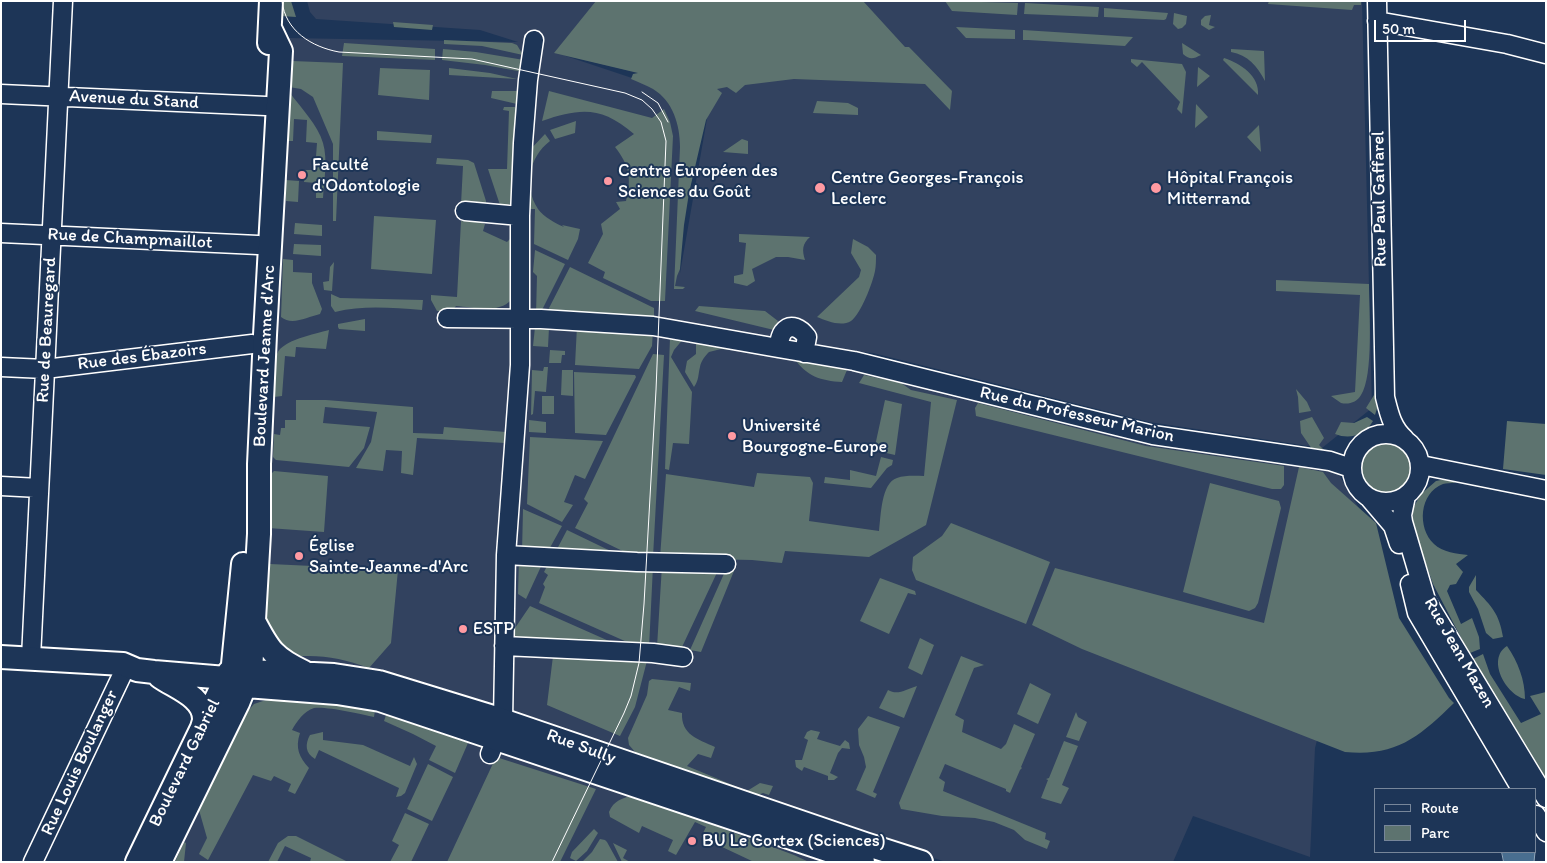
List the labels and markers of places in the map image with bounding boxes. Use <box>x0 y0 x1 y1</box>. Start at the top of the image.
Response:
place label: Faculté d'Odontologie <box>312 154 420 196</box>
place label: Centre Européen des Sciences du Goût <box>618 160 778 202</box>
place label: Centre Georges-François Leclerc <box>831 167 1024 210</box>
place label: Hôpital François Mitterrand <box>1167 167 1293 210</box>
marker: Faculté d'Odontologie <box>296 169 308 181</box>
marker: Centre Européen des Sciences du Goût <box>602 175 614 187</box>
marker: Centre Georges-François Leclerc <box>813 181 827 195</box>
marker: Hôpital François Mitterrand <box>1149 181 1163 195</box>
place label: Université Bourgogne-Europe <box>742 415 887 458</box>
marker: Université Bourgogne-Europe <box>726 430 738 442</box>
place label: Église Sainte-Jeanne-d'Arc <box>309 535 469 578</box>
marker: Église Sainte-Jeanne-d'Arc <box>293 550 305 562</box>
place label: ESTP <box>473 618 514 640</box>
marker: ESTP <box>457 623 469 635</box>
place label: BU Le Cortex (Sciences) <box>702 830 886 852</box>
marker: BU Le Cortex (Sciences) <box>686 835 698 847</box>

